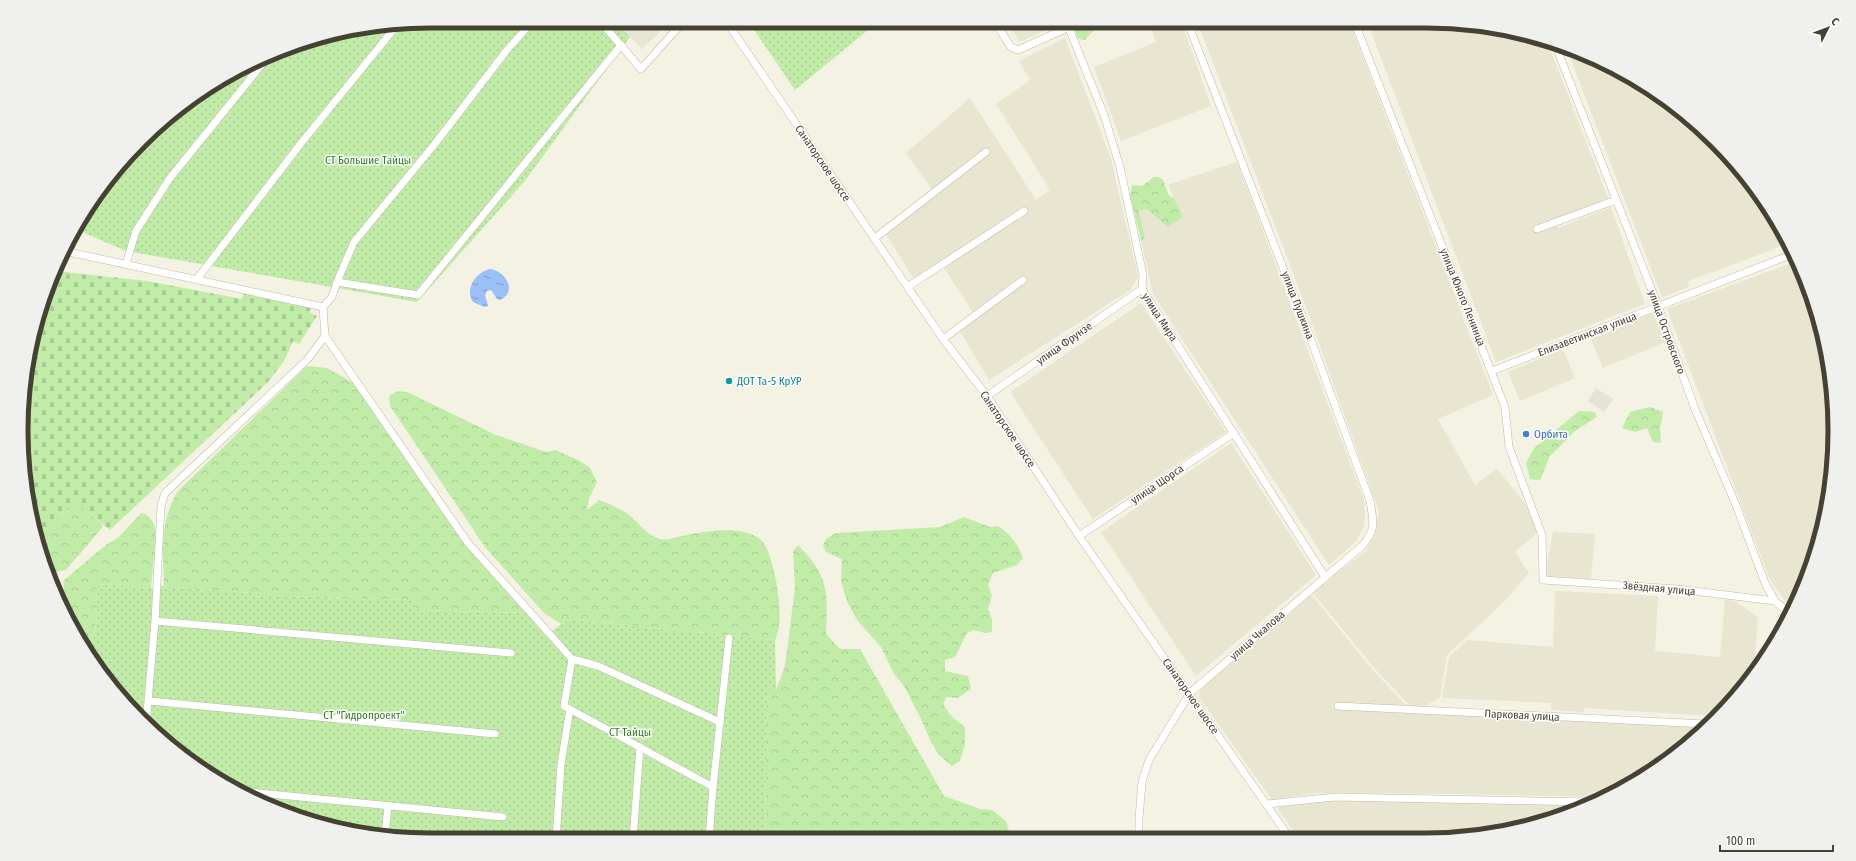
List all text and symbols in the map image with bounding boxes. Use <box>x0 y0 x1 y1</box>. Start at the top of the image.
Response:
north arrow <box>1808 8 1848 48</box>
text: С <box>1828 15 1842 28</box>
street label: Санаторское шоссе <box>792 123 853 204</box>
park label: СТ Большие Тайцы <box>325 154 411 167</box>
street label: улица Юного Ленинца <box>1437 247 1488 348</box>
street label: улица Пушкина <box>1279 269 1316 341</box>
street label: улица Островского <box>1645 288 1688 376</box>
street label: улица Мира <box>1139 291 1180 344</box>
street label: Елизаветинская улица <box>1536 310 1638 359</box>
street label: улица Фрунзе <box>1034 319 1095 367</box>
place label: ДОТ Та-5 КрУР <box>736 375 802 388</box>
marker: ДОТ Та-5 КрУР <box>724 376 734 386</box>
street label: Санаторское шоссе <box>977 389 1038 470</box>
place label: Орбита <box>1534 428 1568 441</box>
marker: Орбита <box>1521 429 1531 439</box>
street label: улица Щорса <box>1128 462 1186 507</box>
street label: Звёздная улица <box>1622 579 1696 598</box>
street label: улица Чкалова <box>1227 608 1288 663</box>
street label: Санаторское шоссе <box>1160 656 1222 737</box>
street label: Парковая улица <box>1484 707 1560 724</box>
park label: СТ "Гидропроект" <box>323 709 405 722</box>
park label: СТ Тайцы <box>609 726 651 739</box>
scale bar <box>1720 827 1833 853</box>
text: 100 m <box>1726 834 1755 848</box>

